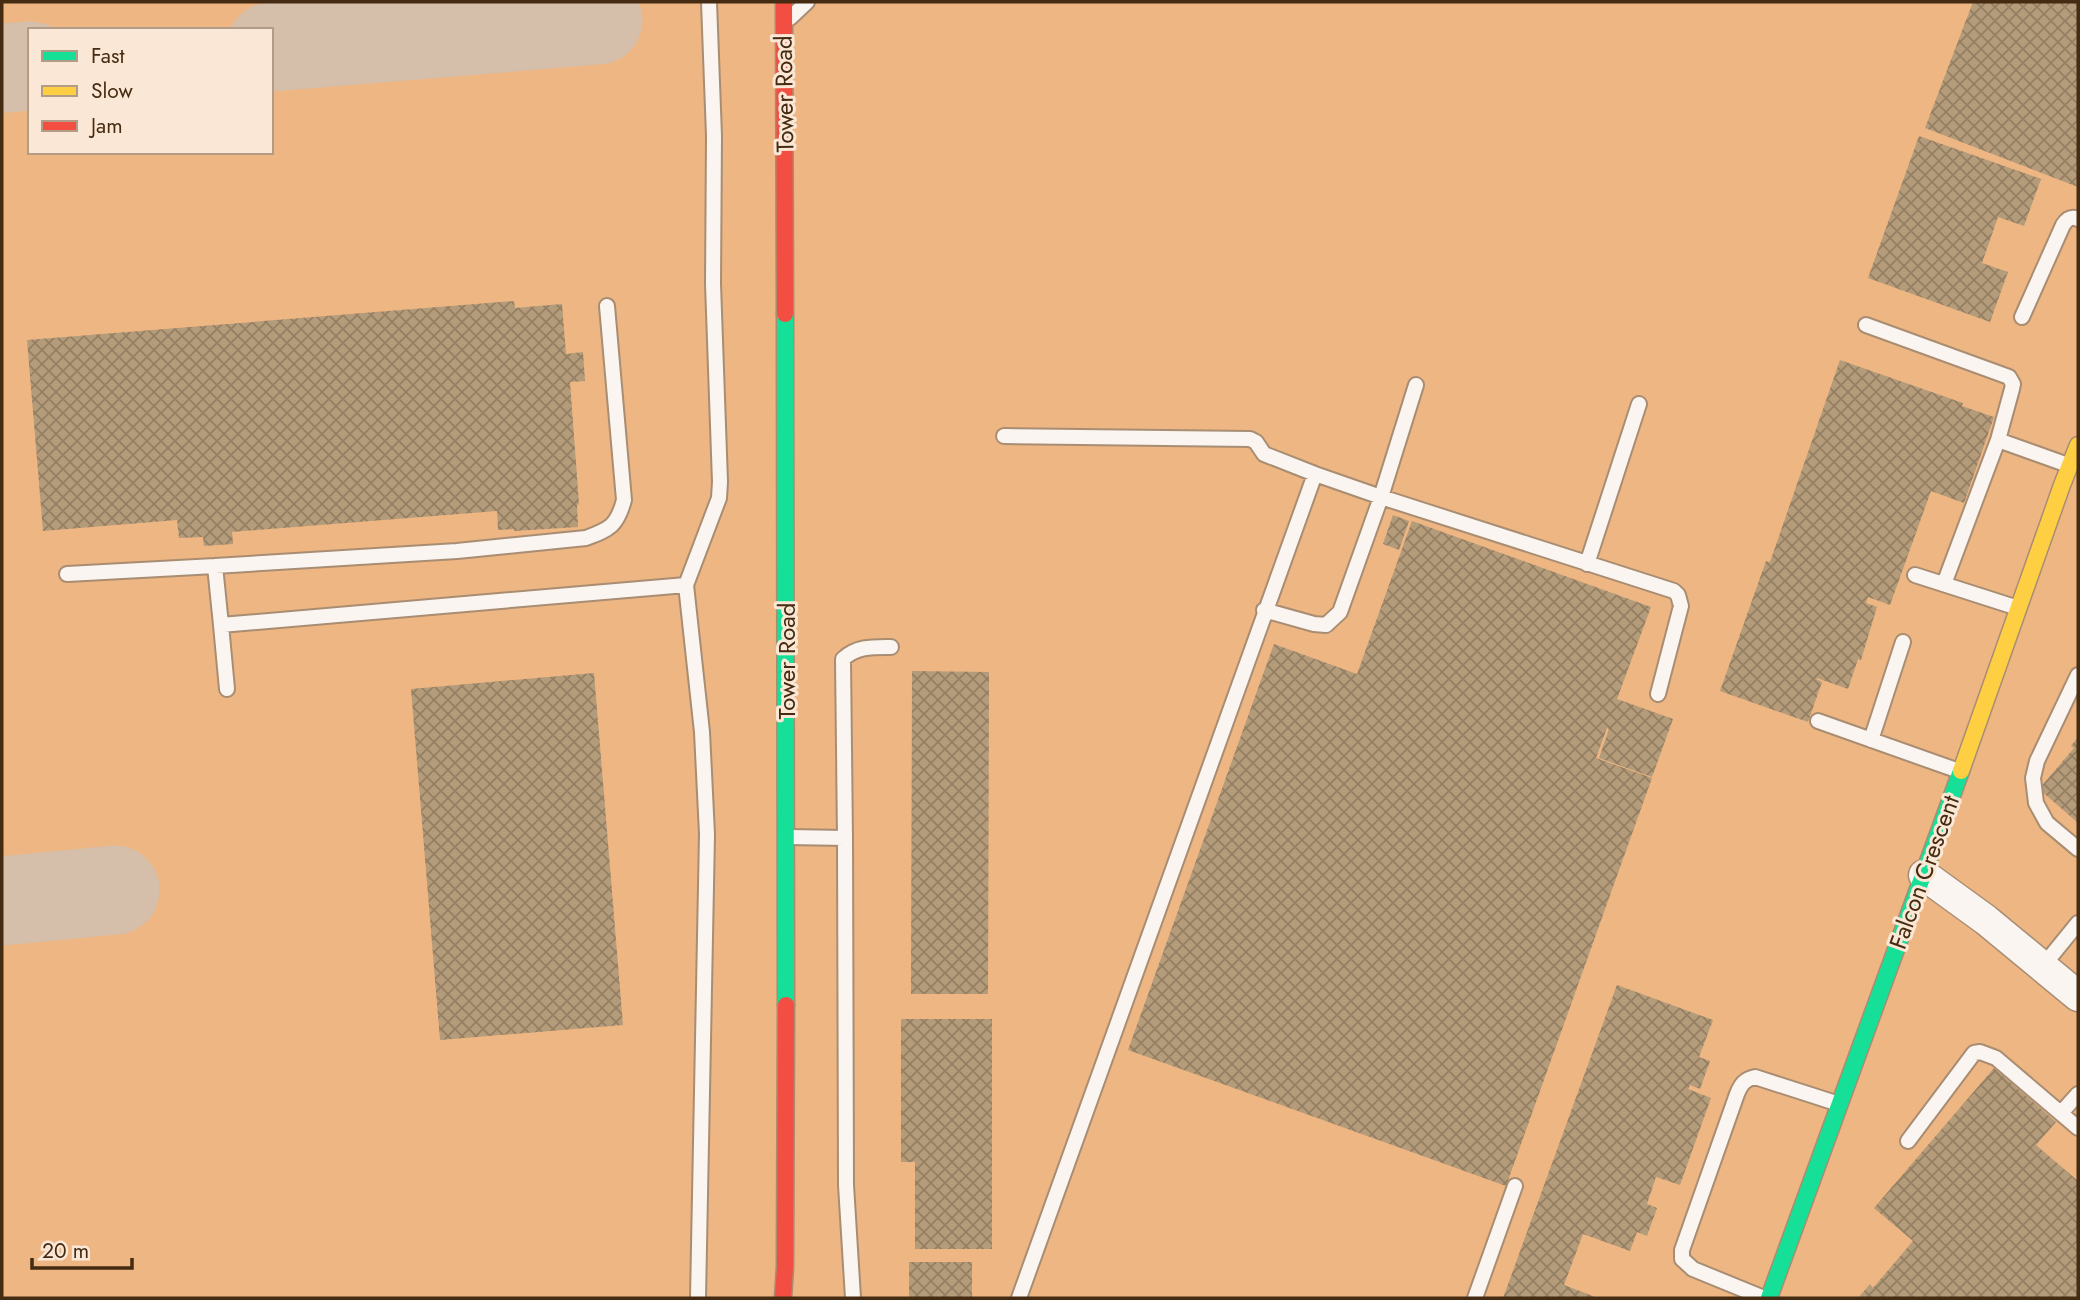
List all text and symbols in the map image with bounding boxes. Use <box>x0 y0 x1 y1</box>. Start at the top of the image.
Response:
legend <box>28 28 273 154</box>
street label: Tower Road <box>765 35 803 153</box>
text: Fast <box>91 41 124 71</box>
text: Slow <box>91 76 133 106</box>
text: Jam <box>88 111 123 141</box>
street label: Tower Road <box>769 602 804 720</box>
street label: Falcon Crescent <box>1880 790 1968 954</box>
scale bar <box>32 1226 131 1270</box>
text: 20 m <box>42 1236 89 1266</box>

